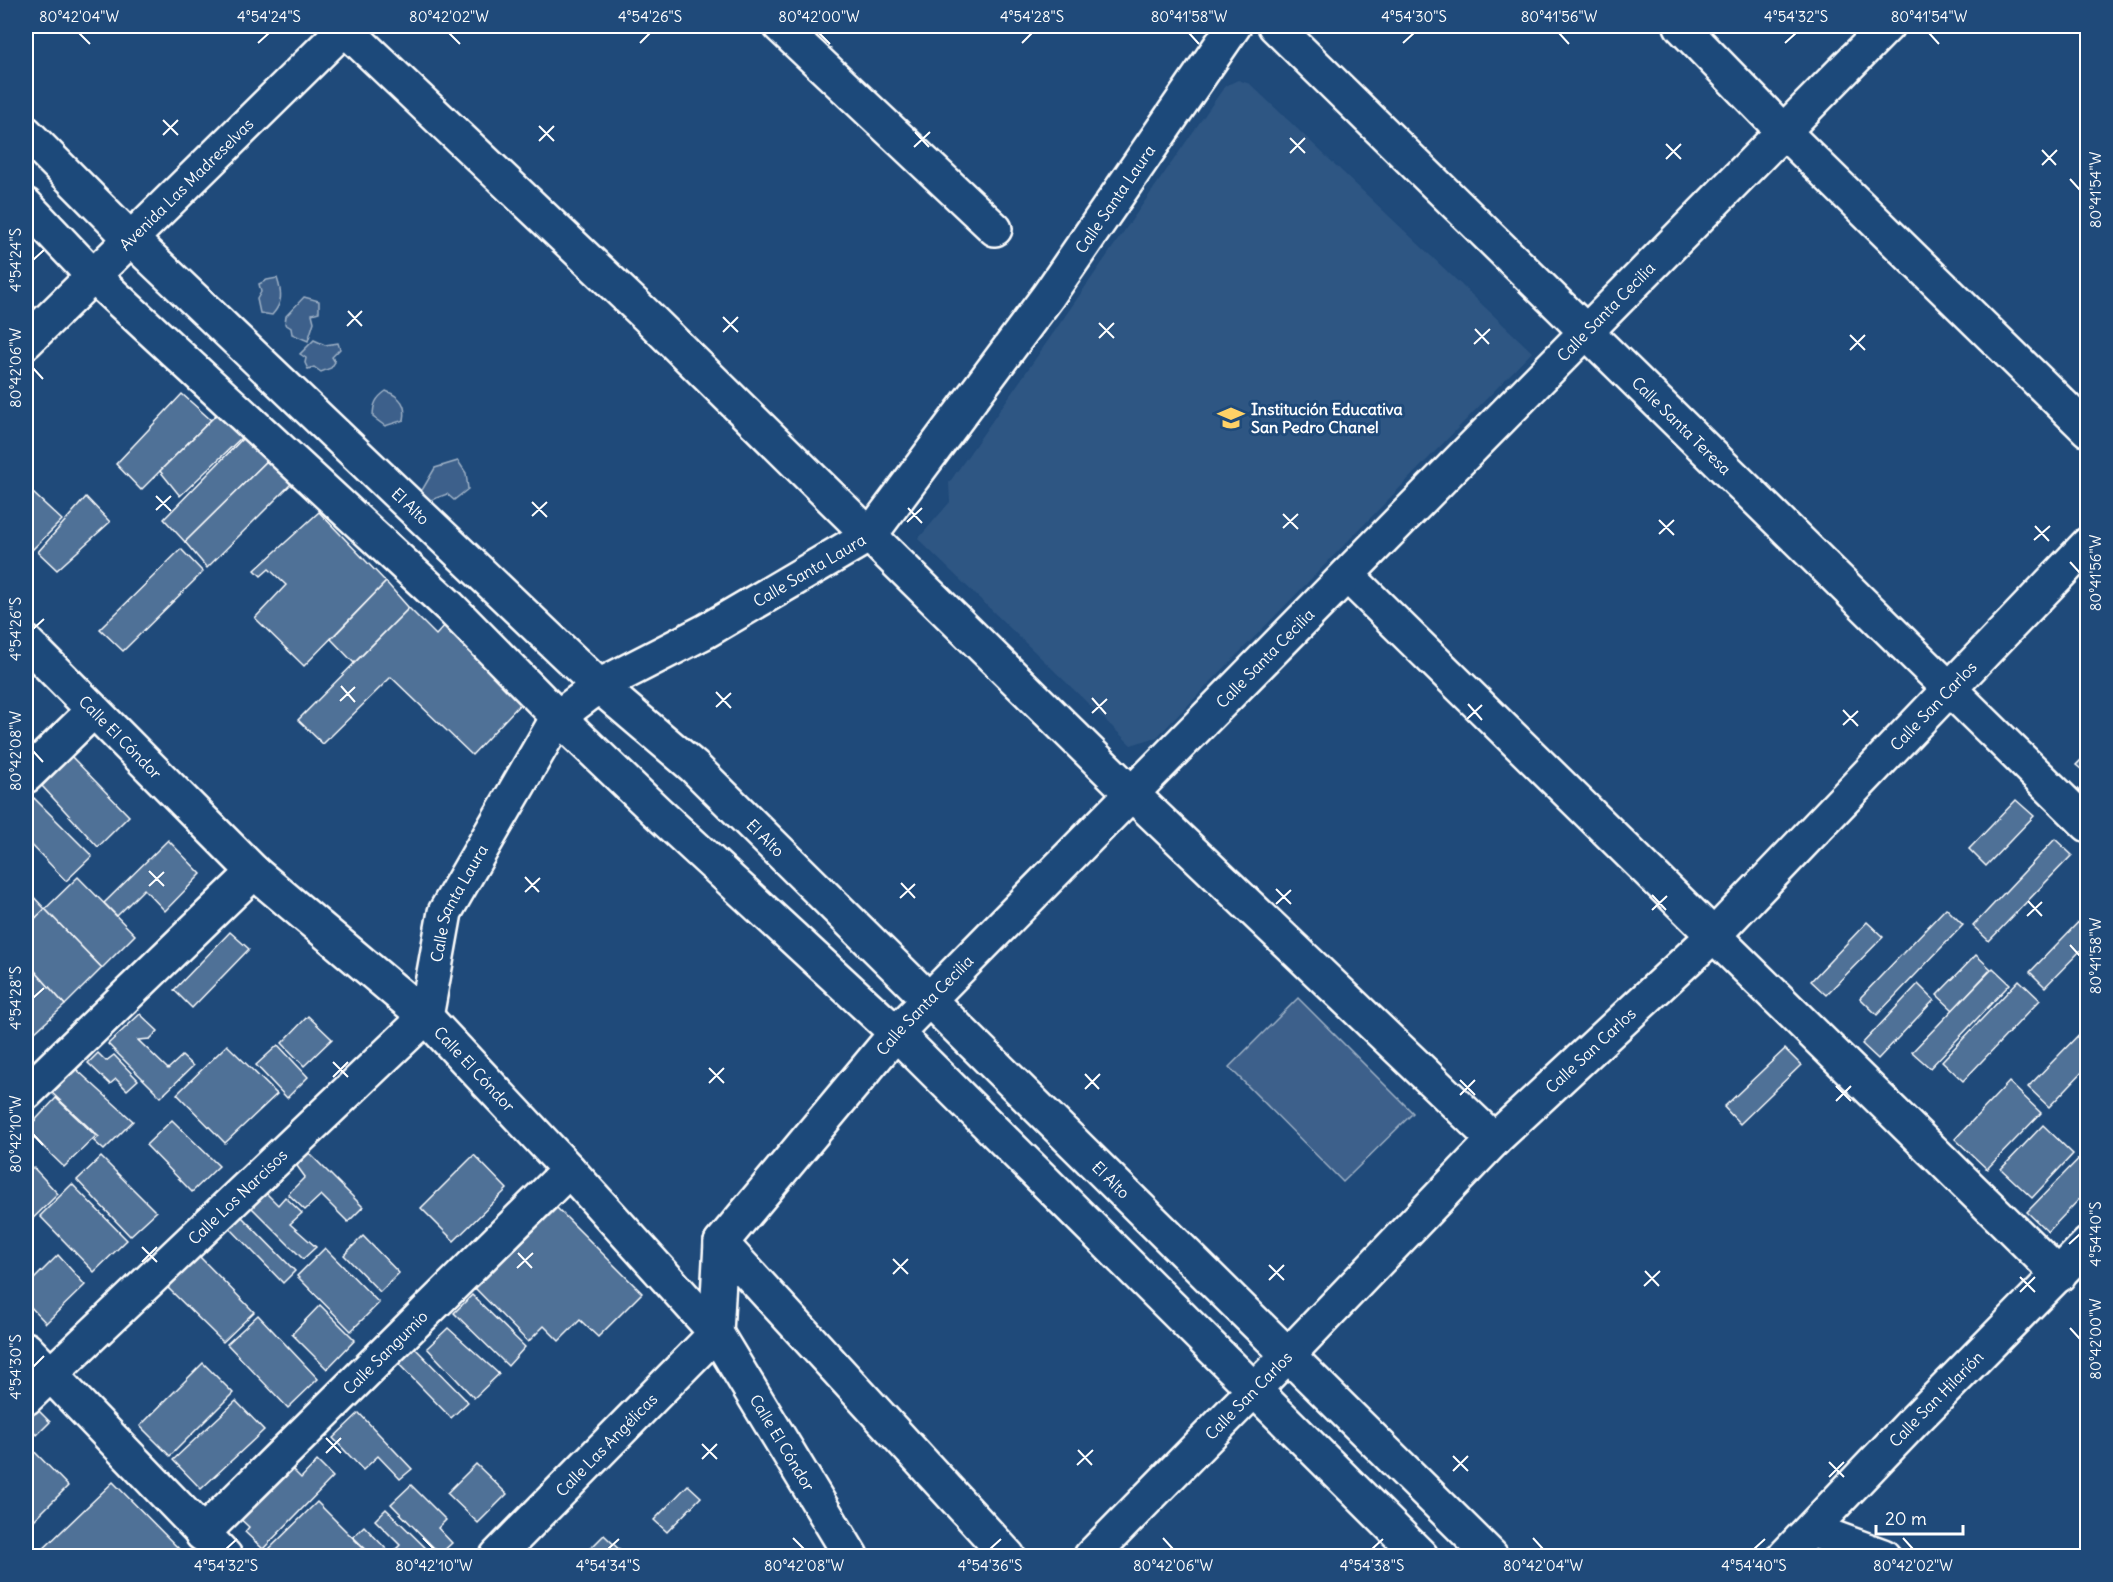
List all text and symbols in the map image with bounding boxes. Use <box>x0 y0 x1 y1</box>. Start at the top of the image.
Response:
text: 80°42'04"W <box>39 7 119 26</box>
text: 4°54'24"S <box>237 7 301 26</box>
text: 80°42'02"W <box>409 7 489 26</box>
text: 4°54'26"S <box>618 7 682 26</box>
text: 80°42'00"W <box>778 7 860 26</box>
text: 4°54'28"S <box>1000 7 1064 26</box>
text: 80°41'58"W <box>1151 7 1228 26</box>
text: 4°54'30"S <box>1381 7 1447 26</box>
text: 80°41'56"W <box>1521 7 1598 26</box>
text: 4°54'32"S <box>1764 7 1828 26</box>
text: 80°41'54"W <box>1891 7 1968 26</box>
street label: Avenida Las Madreselvas <box>115 114 258 255</box>
street label: Calle Santa Laura <box>1071 141 1159 257</box>
text: 80°41'54"W <box>2086 151 2105 228</box>
text: 4°54'24"S <box>6 228 25 292</box>
street label: Calle Santa Cecilia <box>1553 258 1659 366</box>
text: 80°42'06"W <box>6 328 25 408</box>
street label: Calle Santa Teresa <box>1628 372 1736 479</box>
place label: Institución Educativa San Pedro Chanel <box>1251 399 1403 437</box>
school or university icon: Institución Educativa San Pedro Chanel <box>1216 403 1246 433</box>
street label: El Alto <box>387 483 434 529</box>
street label: Calle Santa Laura <box>749 529 869 611</box>
text: 80°41'56"W <box>2086 534 2105 611</box>
text: 4°54'26"S <box>6 597 25 661</box>
street label: Calle Santa Cecilia <box>1212 604 1318 712</box>
street label: Calle San Carlos <box>1886 657 1981 755</box>
street label: Calle El Cóndor <box>75 691 166 783</box>
text: 80°42'08"W <box>6 711 25 791</box>
street label: El Alto <box>743 815 789 861</box>
street label: Calle Santa Laura <box>426 841 492 964</box>
text: 80°41'58"W <box>2086 917 2105 994</box>
street label: Calle Santa Cecilia <box>872 951 977 1059</box>
text: 4°54'28"S <box>6 966 25 1030</box>
street label: Calle San Carlos <box>1541 1003 1640 1097</box>
street label: Calle El Cóndor <box>430 1022 520 1116</box>
text: 80°42'10"W <box>6 1095 25 1173</box>
street label: Calle Los Narcisos <box>184 1145 291 1249</box>
street label: El Alto <box>1088 1157 1134 1203</box>
text: 4°54'40"S <box>2086 1201 2105 1267</box>
text: 80°42'00"W <box>2086 1298 2105 1380</box>
street label: Calle Sangumio <box>339 1306 432 1399</box>
text: 4°54'30"S <box>6 1334 25 1400</box>
street label: Calle San Carlos <box>1201 1347 1296 1444</box>
street label: Calle San Hilarión <box>1885 1347 1987 1451</box>
street label: Calle Las Angélicas <box>551 1389 661 1500</box>
street label: Calle El Cóndor <box>745 1391 820 1495</box>
scale bar <box>1876 1498 1963 1536</box>
text: 20 m <box>1885 1507 1927 1530</box>
text: 4°54'32"S <box>194 1556 258 1575</box>
text: 80°42'10"W <box>395 1556 473 1575</box>
text: 4°54'34"S <box>576 1556 640 1575</box>
text: 80°42'08"W <box>764 1556 844 1575</box>
text: 4°54'36"S <box>958 1556 1022 1575</box>
text: 80°42'06"W <box>1133 1556 1213 1575</box>
text: 4°54'38"S <box>1340 1556 1404 1575</box>
text: 80°42'04"W <box>1503 1556 1583 1575</box>
text: 4°54'40"S <box>1721 1556 1787 1575</box>
text: 80°42'02"W <box>1873 1556 1953 1575</box>

